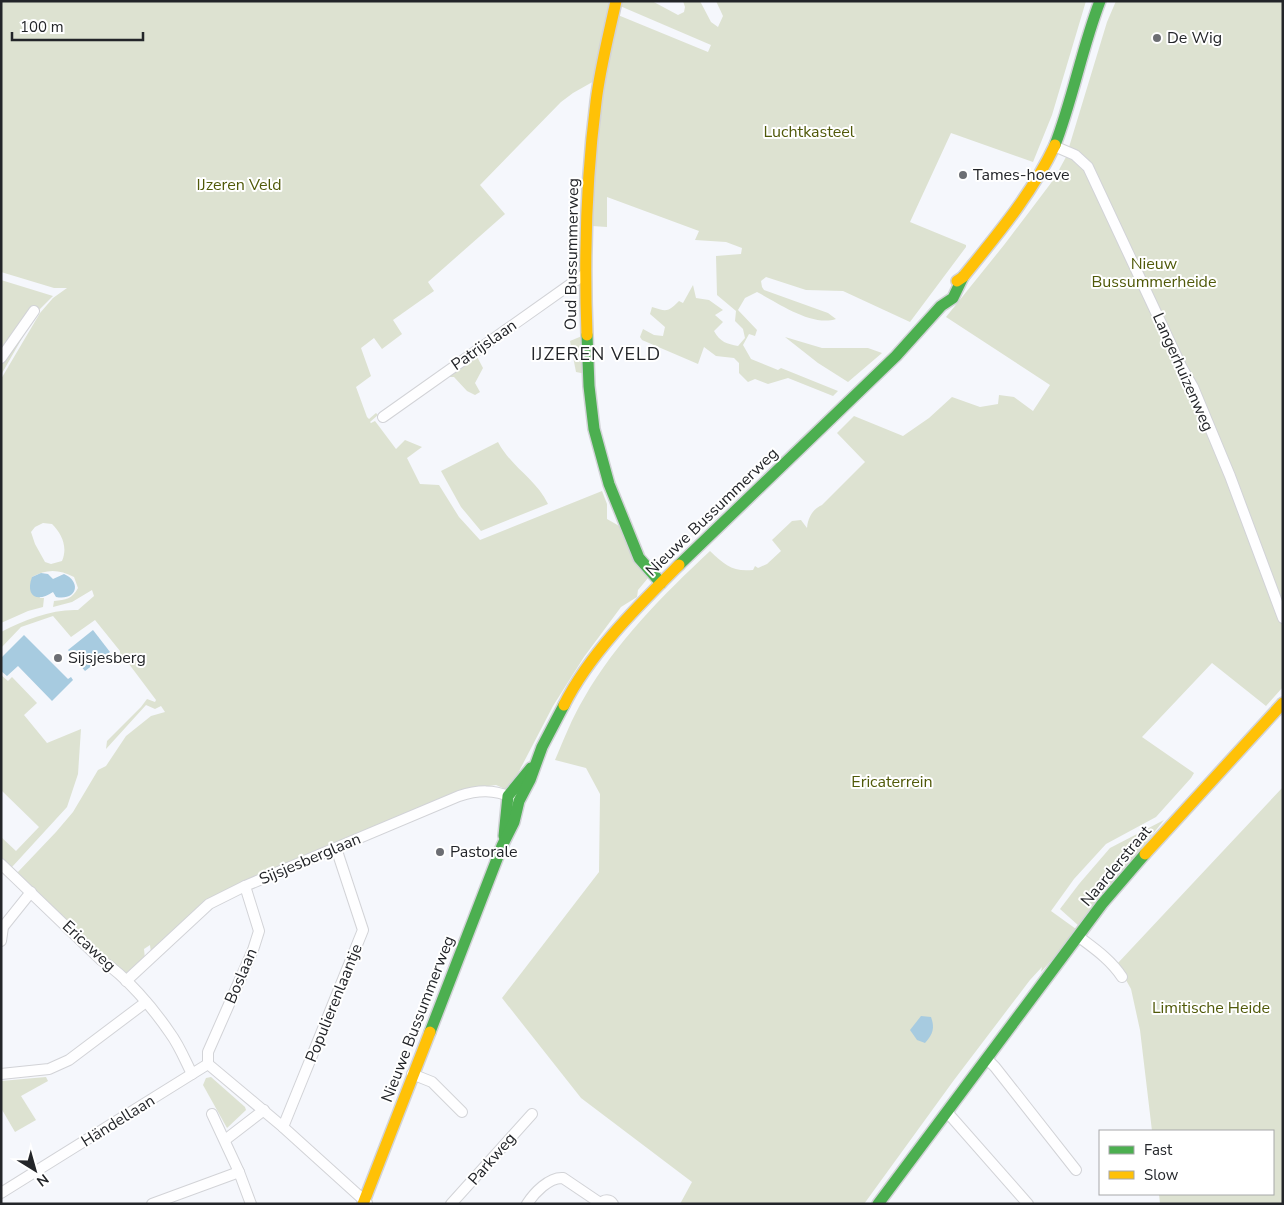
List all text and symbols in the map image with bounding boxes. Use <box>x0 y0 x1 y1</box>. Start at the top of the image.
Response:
scale bar <box>12 10 144 42</box>
text: 100 m <box>20 17 64 37</box>
place label: De Wig <box>1167 27 1222 49</box>
marker: De Wig <box>1151 32 1163 44</box>
park label: Luchtkasteel <box>764 121 855 143</box>
place label: Tames-hoeve <box>973 164 1070 186</box>
marker: Tames-hoeve <box>957 169 969 181</box>
park label: IJzeren Veld <box>197 174 281 196</box>
street label: Oud Bussummerweg <box>560 178 584 330</box>
park label: Nieuw Bussummerheide <box>1092 253 1216 293</box>
street label: Langerhuizenweg <box>1147 309 1219 435</box>
street label: Patrijslaan <box>447 314 521 376</box>
district label: IJZEREN VELD <box>531 342 661 366</box>
street label: Nieuwe Bussummerweg <box>641 443 783 581</box>
place label: Sijsjesberg <box>68 647 146 669</box>
marker: Sijsjesberg <box>52 652 64 664</box>
park label: Ericaterrein <box>851 771 933 793</box>
street label: Naarderstraat <box>1076 821 1157 911</box>
street label: Sijsjesberglaan <box>256 828 364 890</box>
place label: Pastorale <box>450 841 518 863</box>
marker: Pastorale <box>434 846 446 858</box>
street label: Ericaweg <box>57 916 121 976</box>
street label: Nieuwe Bussummerweg <box>376 933 460 1105</box>
street label: Populierenlaantje <box>300 941 368 1065</box>
street label: Boslaan <box>220 945 262 1007</box>
park label: Limitische Heide <box>1152 997 1270 1019</box>
street label: Händellaan <box>77 1090 159 1152</box>
street label: Parkweg <box>463 1128 521 1190</box>
legend <box>1099 1130 1274 1195</box>
text: Fast <box>1144 1140 1173 1160</box>
north arrow <box>10 1145 60 1195</box>
text: Slow <box>1144 1165 1179 1185</box>
text: N <box>33 1169 52 1191</box>

